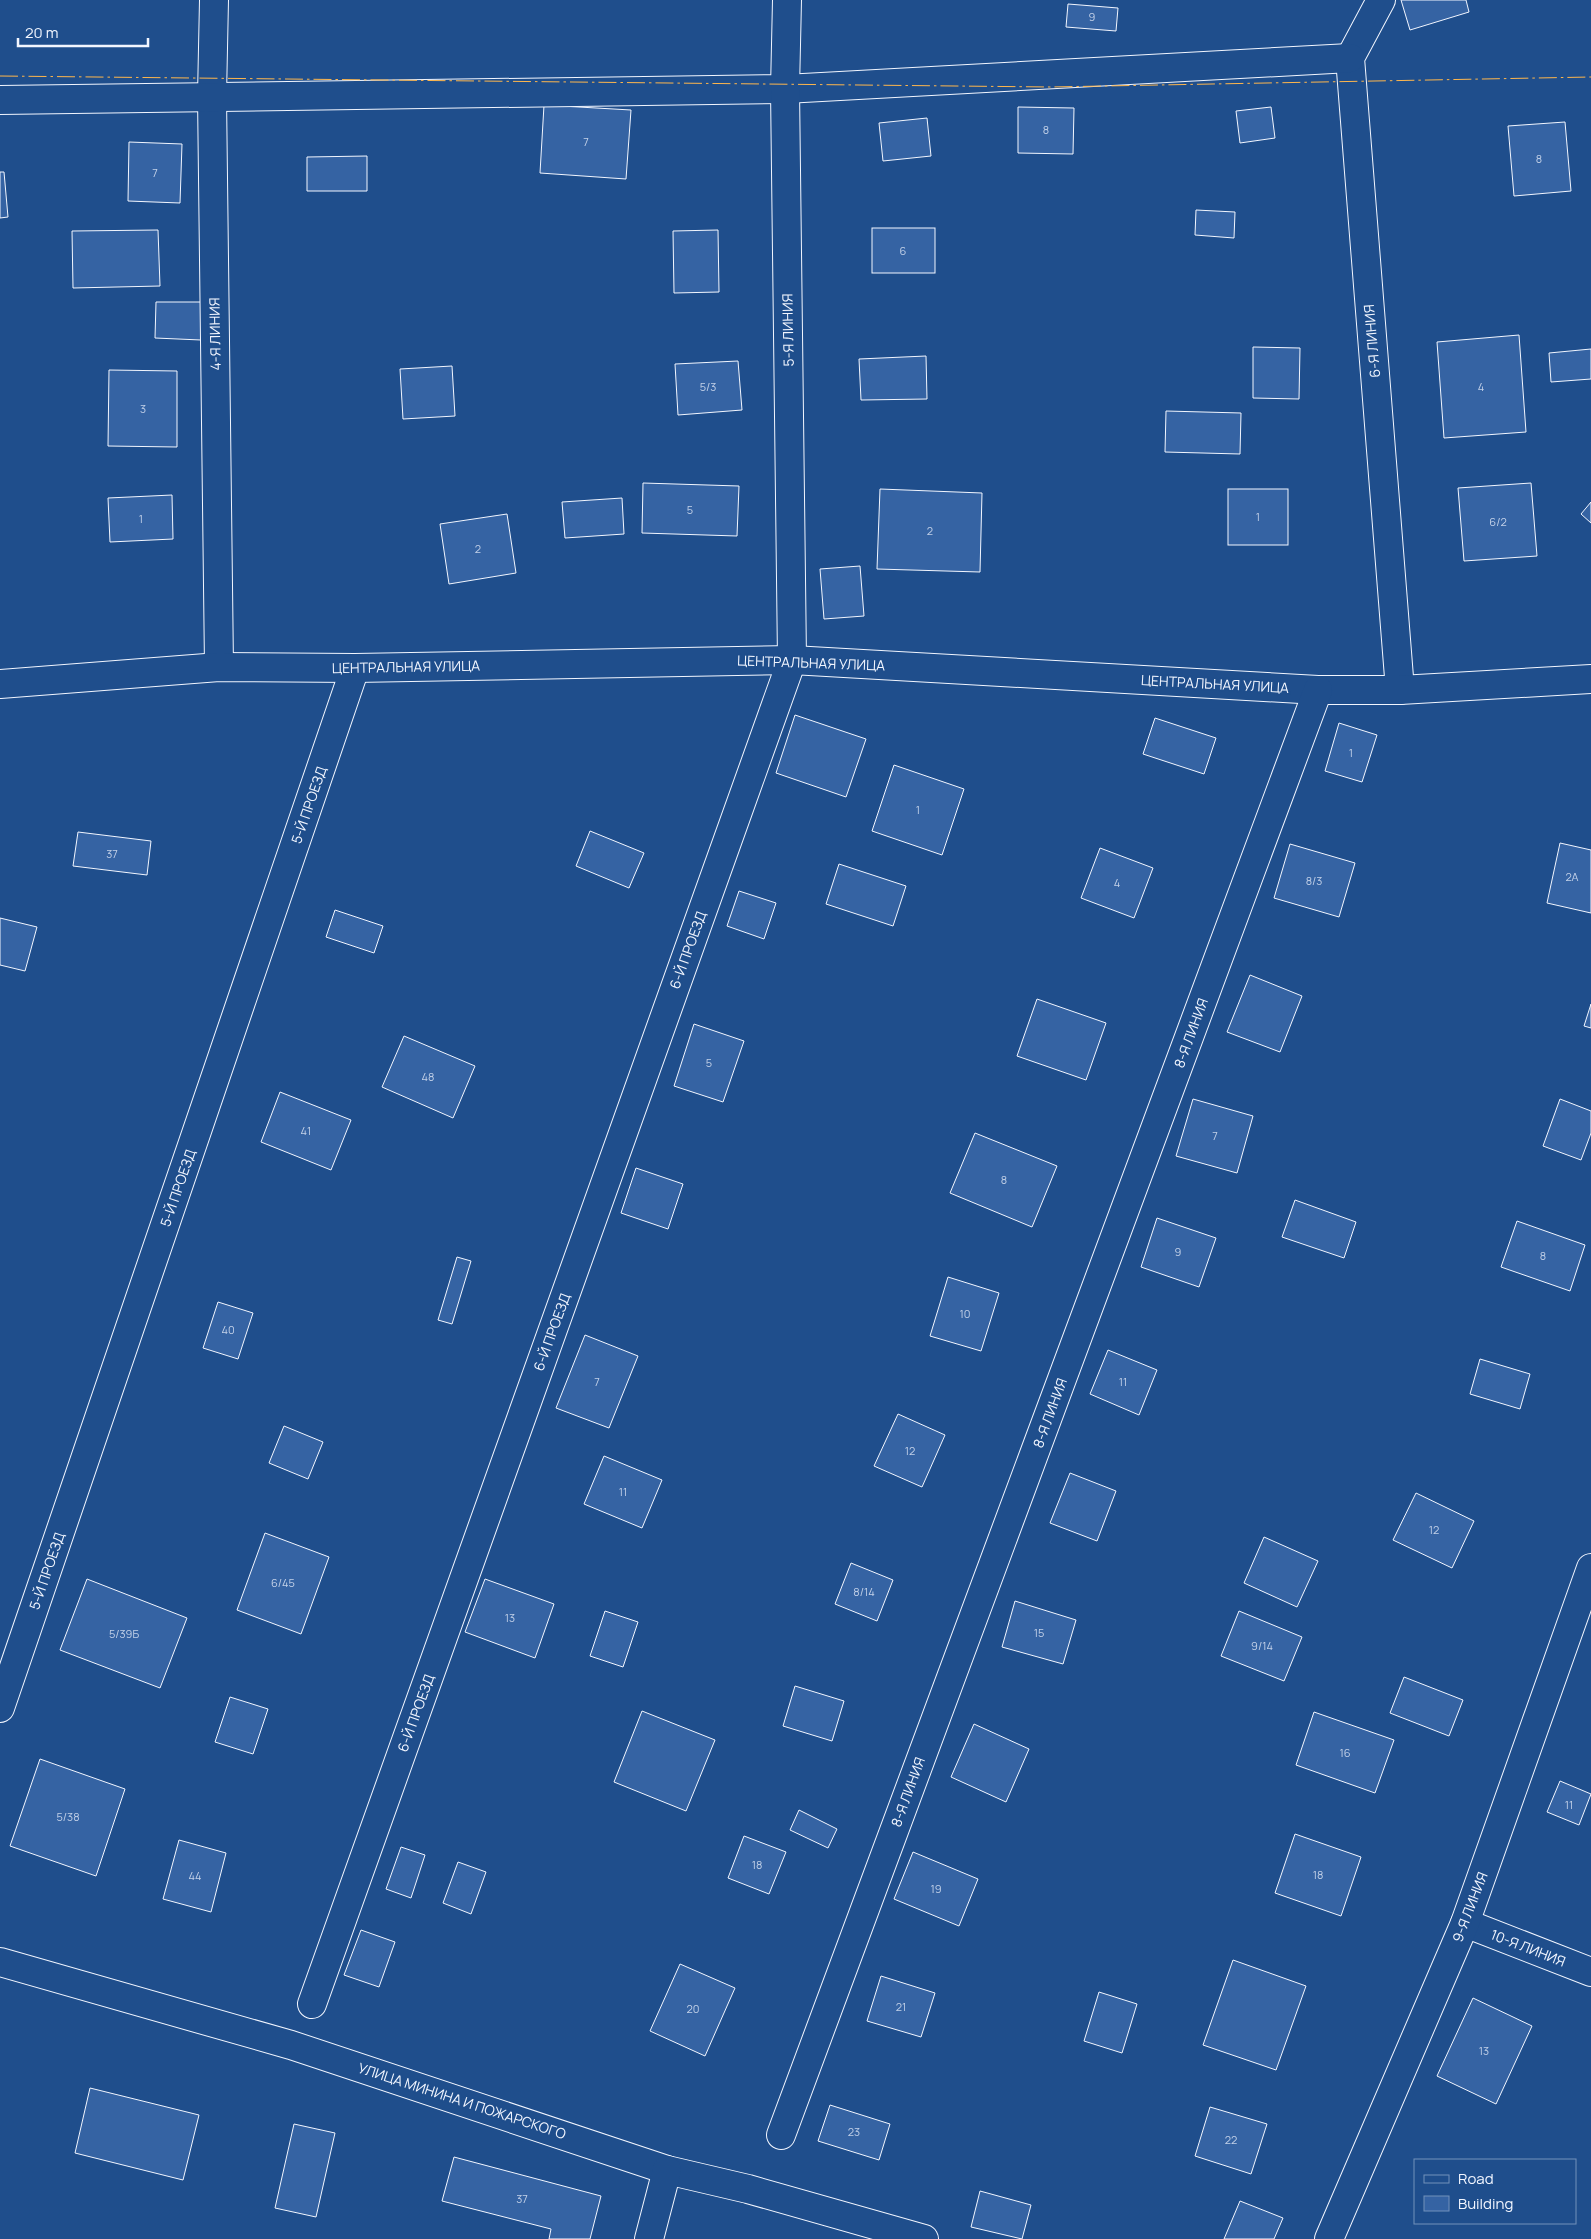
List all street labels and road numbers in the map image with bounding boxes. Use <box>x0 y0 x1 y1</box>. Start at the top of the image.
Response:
street label: 5-Я ЛИНИЯ <box>777 293 798 367</box>
street label: 4-Я ЛИНИЯ <box>204 297 225 371</box>
street label: 6-Я ЛИНИЯ <box>1359 304 1384 379</box>
street label: ЦЕНТРАЛЬНАЯ УЛИЦА <box>737 650 885 675</box>
street label: ЦЕНТРАЛЬНАЯ УЛИЦА <box>332 656 480 677</box>
street label: ЦЕНТРАЛЬНАЯ УЛИЦА <box>1141 670 1290 697</box>
street label: 5-Й ПРОЕЗД <box>286 764 331 846</box>
street label: 6-Й ПРОЕЗД <box>665 908 710 991</box>
street label: 8-Я ЛИНИЯ <box>1169 995 1212 1070</box>
street label: 5-Й ПРОЕЗД <box>155 1147 200 1229</box>
street label: 6-Й ПРОЕЗД <box>529 1290 574 1373</box>
street label: 8-Я ЛИНИЯ <box>1028 1375 1071 1450</box>
street label: 5-Й ПРОЕЗД <box>24 1530 69 1612</box>
street label: 6-Й ПРОЕЗД <box>393 1671 438 1754</box>
street label: 8-Я ЛИНИЯ <box>886 1754 929 1829</box>
street label: 9-Я ЛИНИЯ <box>1447 1869 1492 1945</box>
street label: 10-Я ЛИНИЯ <box>1488 1925 1568 1971</box>
street label: УЛИЦА МИНИНА И ПОЖАРСКОГО <box>356 2058 568 2143</box>

